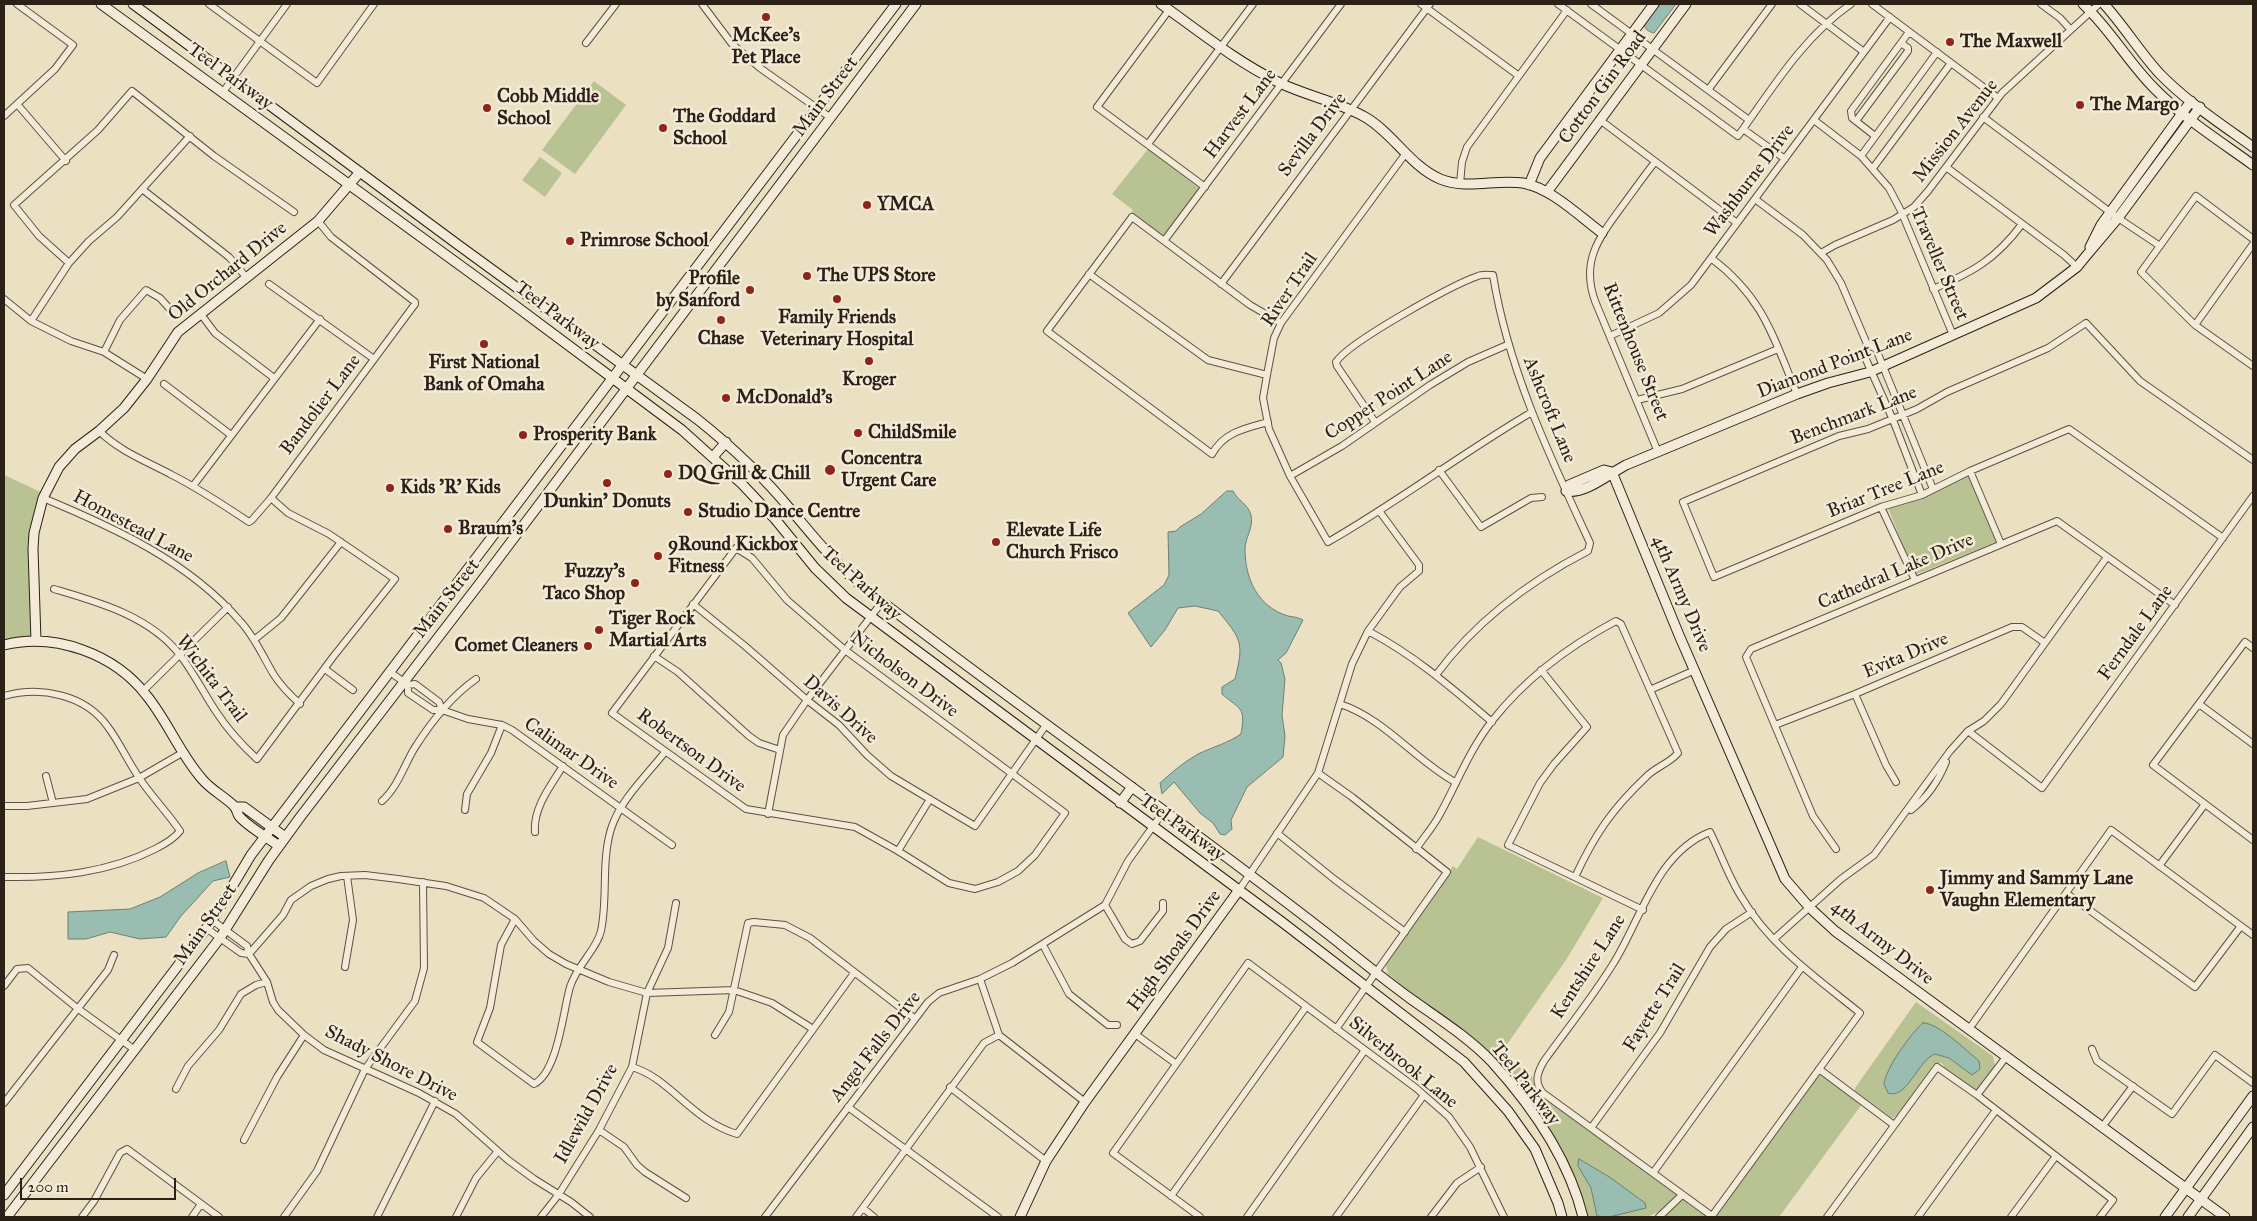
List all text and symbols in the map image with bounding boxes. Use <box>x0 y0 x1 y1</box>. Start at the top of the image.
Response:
marker: McKee's Pet Place <box>760 11 772 23</box>
place label: McKee's Pet Place <box>731 25 801 69</box>
street label: Cotton Gin Road <box>1554 27 1652 149</box>
place label: The Maxwell <box>1960 31 2062 53</box>
marker: The Maxwell <box>1944 36 1956 48</box>
street label: Teel Parkway <box>183 38 277 116</box>
street label: Main Street <box>788 52 864 142</box>
street label: Harvest Lane <box>1200 65 1282 163</box>
street label: Mission Avenue <box>1909 75 2003 187</box>
place label: Cobb Middle School <box>497 86 599 130</box>
street label: Sevilla Drive <box>1274 88 1352 182</box>
place label: The Margo <box>2090 94 2179 116</box>
marker: The Margo <box>2074 99 2086 111</box>
marker: Cobb Middle School <box>481 102 493 114</box>
place label: The Goddard School <box>673 106 776 150</box>
street label: Washburne Drive <box>1700 120 1800 242</box>
marker: The Goddard School <box>657 122 669 134</box>
place label: YMCA <box>877 194 934 216</box>
marker: YMCA <box>861 199 873 211</box>
street label: Traveller Street <box>1905 204 1973 324</box>
street label: Old Orchard Drive <box>164 217 292 327</box>
place label: Primrose School <box>580 230 709 252</box>
marker: Primrose School <box>564 235 576 247</box>
street label: River Trail <box>1257 249 1323 331</box>
place label: The UPS Store <box>817 265 936 287</box>
place label: Profile by Sanford <box>656 268 740 312</box>
marker: The UPS Store <box>801 270 813 282</box>
street label: Teel Parkway <box>510 277 604 355</box>
street label: Rittenhouse Street <box>1597 280 1673 424</box>
marker: Profile by Sanford <box>744 284 756 296</box>
marker: Family Friends Veterinary Hospital <box>831 293 843 305</box>
place label: Family Friends Veterinary Hospital <box>761 307 913 351</box>
marker: Chase <box>715 314 727 326</box>
street label: Diamond Point Lane <box>1754 324 1916 404</box>
place label: Chase <box>698 328 744 350</box>
marker: First National Bank of Omaha <box>478 338 490 350</box>
street label: Copper Point Lane <box>1321 346 1457 446</box>
street label: Bandolier Lane <box>276 350 366 460</box>
place label: First National Bank of Omaha <box>424 352 544 396</box>
street label: Ashcroft Lane <box>1517 354 1581 466</box>
marker: Kroger <box>863 355 875 367</box>
place label: Kroger <box>842 369 896 391</box>
street label: Benchmark Lane <box>1788 381 1920 451</box>
place label: McDonald's <box>736 387 832 409</box>
marker: McDonald's <box>720 392 732 404</box>
place label: ChildSmile <box>868 422 956 444</box>
place label: Prosperity Bank <box>533 424 657 446</box>
marker: ChildSmile <box>852 427 864 439</box>
marker: Prosperity Bank <box>517 429 529 441</box>
place label: Concentra Urgent Care <box>841 448 936 492</box>
street label: Briar Tree Lane <box>1824 456 1948 524</box>
place label: DQ Grill & Chill <box>678 463 810 485</box>
marker: Concentra Urgent Care <box>823 463 837 477</box>
marker: DQ Grill & Chill <box>662 468 674 480</box>
place label: Kids 'R' Kids <box>400 477 501 499</box>
marker: Dunkin' Donuts <box>601 477 613 489</box>
marker: Kids 'R' Kids <box>384 482 396 494</box>
street label: Homestead Lane <box>69 486 197 568</box>
place label: Dunkin' Donuts <box>543 491 671 513</box>
place label: Studio Dance Centre <box>698 501 860 523</box>
marker: Studio Dance Centre <box>682 506 694 518</box>
place label: Braum's <box>458 518 523 540</box>
place label: Elevate Life Church Frisco <box>1006 520 1118 564</box>
marker: Braum's <box>442 523 454 535</box>
street label: Cathedral Lake Drive <box>1815 529 1977 615</box>
street label: 4th Army Drive <box>1646 532 1716 656</box>
place label: 9Round Kickbox Fitness <box>668 534 798 578</box>
marker: Elevate Life Church Frisco <box>990 536 1002 548</box>
street label: Teel Parkway <box>816 542 906 626</box>
marker: 9Round Kickbox Fitness <box>652 550 664 562</box>
street label: Main Street <box>409 555 485 643</box>
place label: Fuzzy's Taco Shop <box>543 561 625 605</box>
marker: Fuzzy's Taco Shop <box>629 577 641 589</box>
street label: Ferndale Lane <box>2094 581 2178 685</box>
place label: Tiger Rock Martial Arts <box>609 608 707 652</box>
marker: Tiger Rock Martial Arts <box>593 624 605 636</box>
street label: Nicholson Drive <box>845 627 963 723</box>
street label: Evita Drive <box>1860 628 1952 684</box>
street label: Wichita Trail <box>171 631 251 727</box>
place label: Comet Cleaners <box>455 635 578 657</box>
marker: Comet Cleaners <box>582 640 594 652</box>
street label: Davis Drive <box>798 671 882 749</box>
street label: Robertson Drive <box>632 704 750 798</box>
street label: Calimar Drive <box>519 713 623 795</box>
street label: Teel Parkway <box>1135 789 1229 867</box>
place label: Jimmy and Sammy Lane Vaughn Elementary <box>1940 868 2133 912</box>
street label: Main Street <box>170 880 242 970</box>
marker: Jimmy and Sammy Lane Vaughn Elementary <box>1924 884 1936 896</box>
street label: High Shoals Drive <box>1123 886 1227 1016</box>
street label: 4th Army Drive <box>1826 896 1938 990</box>
street label: Kentshire Lane <box>1547 910 1631 1024</box>
street label: Fayette Trail <box>1619 960 1691 1056</box>
street label: Angel Falls Drive <box>826 987 926 1107</box>
street label: Silverbrook Lane <box>1344 1012 1462 1114</box>
street label: Shady Shore Drive <box>321 1021 461 1107</box>
street label: Teel Parkway <box>1485 1038 1565 1130</box>
street label: Idlewild Drive <box>550 1060 624 1168</box>
scale bar <box>22 1168 179 1200</box>
text: 200 m <box>28 1178 69 1196</box>

